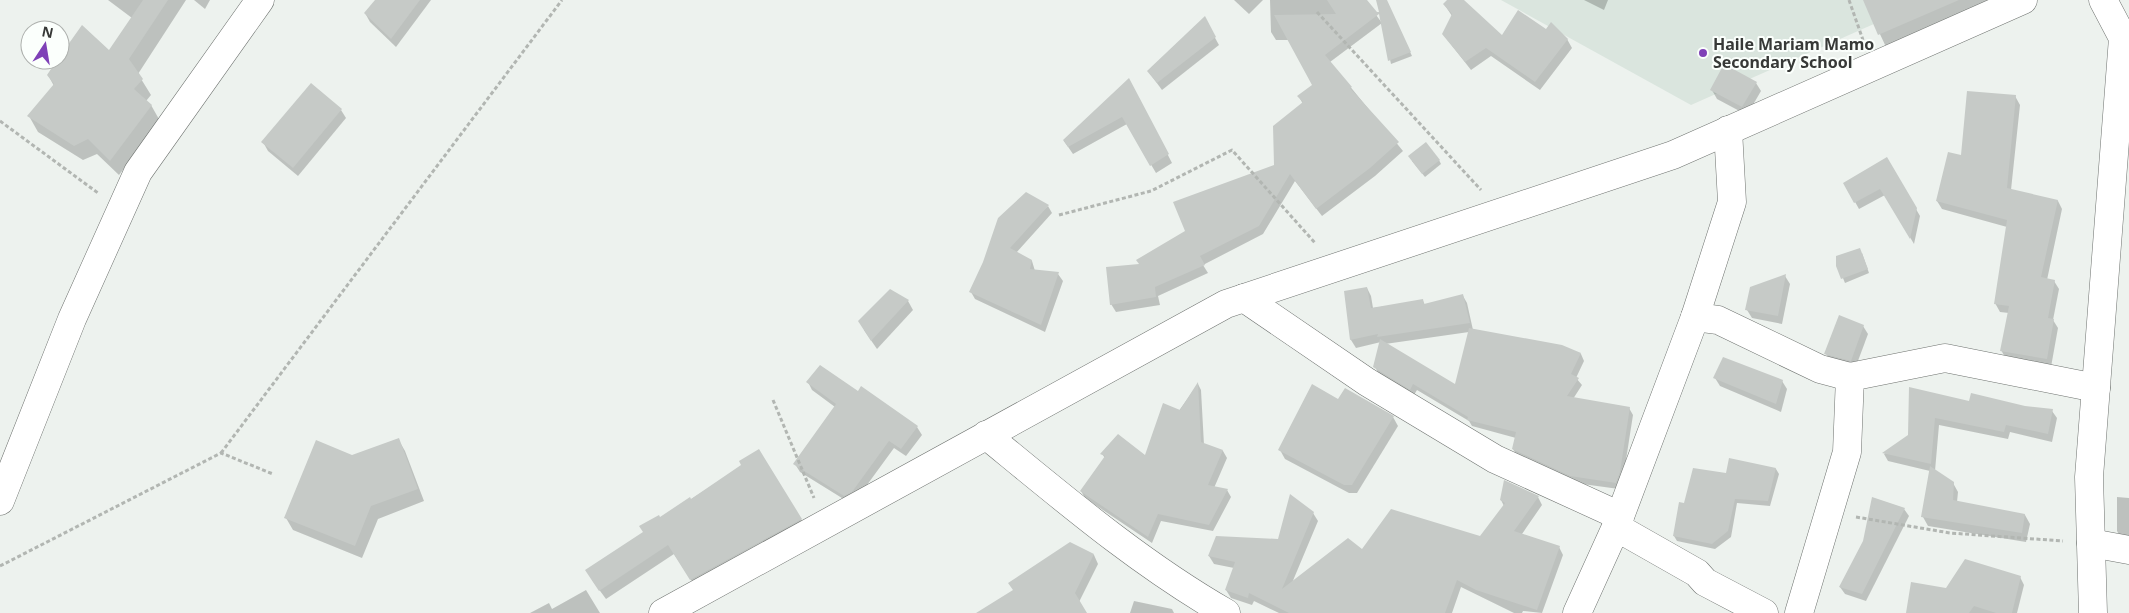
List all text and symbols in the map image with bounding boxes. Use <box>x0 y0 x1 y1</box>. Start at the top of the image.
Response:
north arrow <box>20 20 70 70</box>
text: N <box>40 21 55 42</box>
place label: Haile Mariam Mamo Secondary School <box>1713 33 1874 73</box>
marker: Haile Mariam Mamo Secondary School <box>1697 47 1709 59</box>

